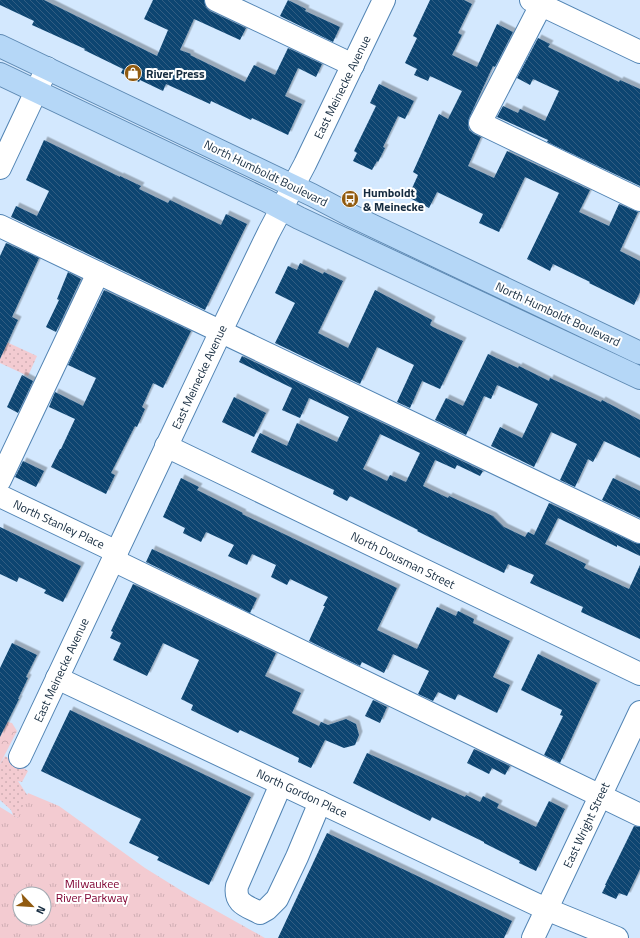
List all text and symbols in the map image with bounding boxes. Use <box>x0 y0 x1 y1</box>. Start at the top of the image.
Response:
street label: East Meinecke Avenue <box>309 32 375 142</box>
shop icon: River Press <box>123 63 143 83</box>
place label: River Press <box>146 64 205 83</box>
street label: North Humboldt Boulevard <box>201 135 331 211</box>
place label: Humboldt & Meinecke <box>363 183 424 216</box>
bus stop icon: Humboldt & Meinecke <box>340 189 360 209</box>
street label: North Humboldt Boulevard <box>492 277 624 351</box>
street label: East Meinecke Avenue <box>166 322 232 432</box>
street label: North Stanley Place <box>10 494 108 554</box>
street label: North Dousman Street <box>348 526 459 594</box>
street label: East Meinecke Avenue <box>28 615 94 725</box>
street label: North Gordon Place <box>253 764 351 822</box>
street label: East Wright Street <box>558 778 615 871</box>
park label: Milwaukee River Parkway <box>56 874 128 907</box>
north arrow <box>12 886 52 926</box>
text: N <box>32 903 50 917</box>

